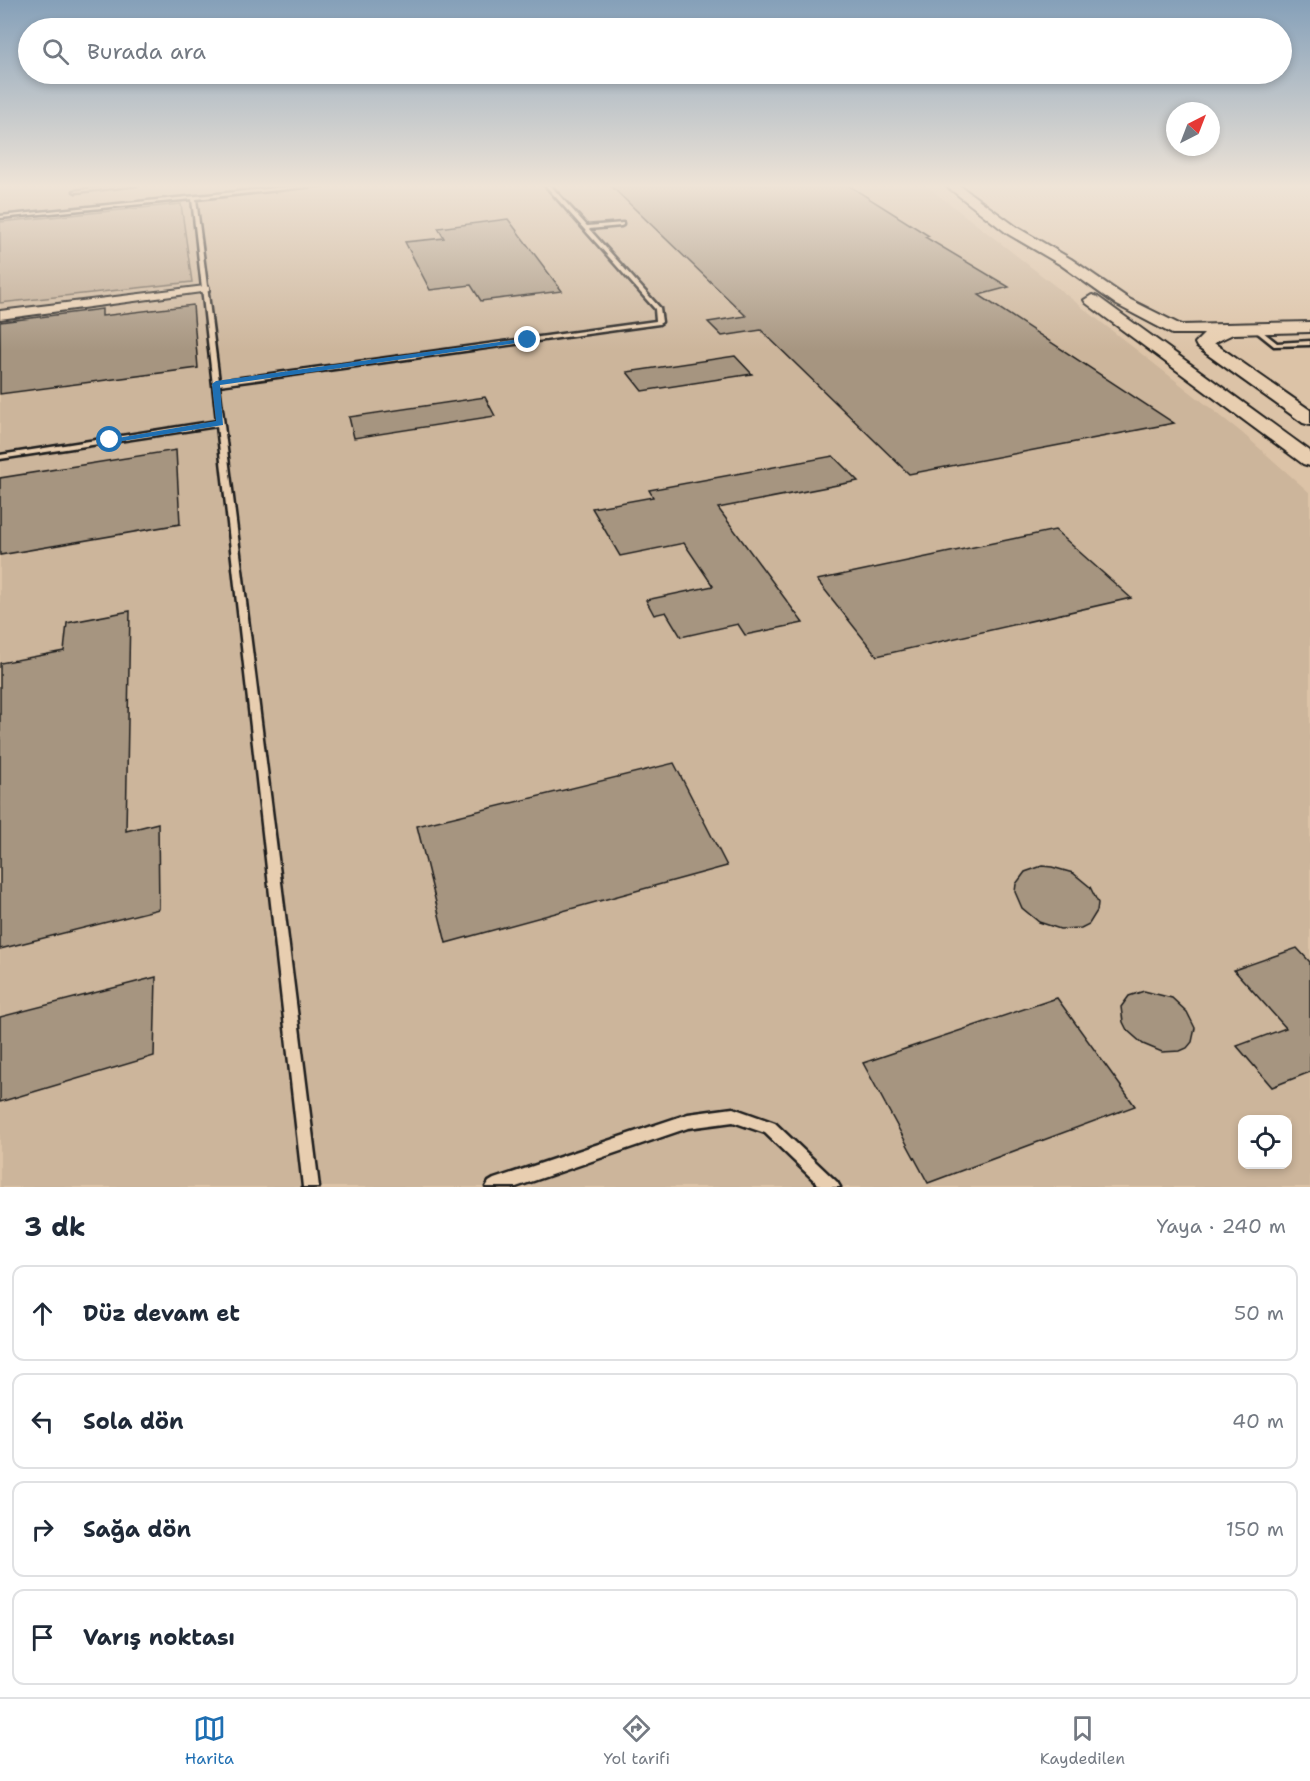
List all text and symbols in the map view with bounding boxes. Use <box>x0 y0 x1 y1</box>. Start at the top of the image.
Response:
search box <box>18 18 1292 84</box>
icon: search <box>39 35 72 68</box>
text: Burada ara <box>87 37 206 66</box>
north arrow <box>1166 102 1220 156</box>
route end <box>514 326 540 352</box>
route start <box>96 426 122 452</box>
map controls <box>1238 1115 1292 1169</box>
button: locate <box>1238 1115 1292 1169</box>
text: 3 dk <box>24 1209 86 1244</box>
text: Yaya · 240 m <box>1156 1213 1286 1239</box>
icon: ahead <box>26 1297 59 1330</box>
text: Düz devam et <box>83 1299 240 1328</box>
text: 50 m <box>1234 1300 1284 1326</box>
icon: left <box>26 1405 59 1438</box>
text: Sola dön <box>83 1407 184 1436</box>
text: 40 m <box>1232 1408 1284 1434</box>
icon: right <box>26 1513 59 1546</box>
text: Sağa dön <box>83 1515 191 1544</box>
text: 150 m <box>1226 1516 1284 1542</box>
icon: arrive <box>26 1621 59 1654</box>
text: Varış noktası <box>83 1623 235 1652</box>
tab: Harita <box>185 1712 234 1769</box>
tab: Yol tarifi <box>604 1712 670 1769</box>
tab: Kaydedilen <box>1040 1712 1125 1769</box>

